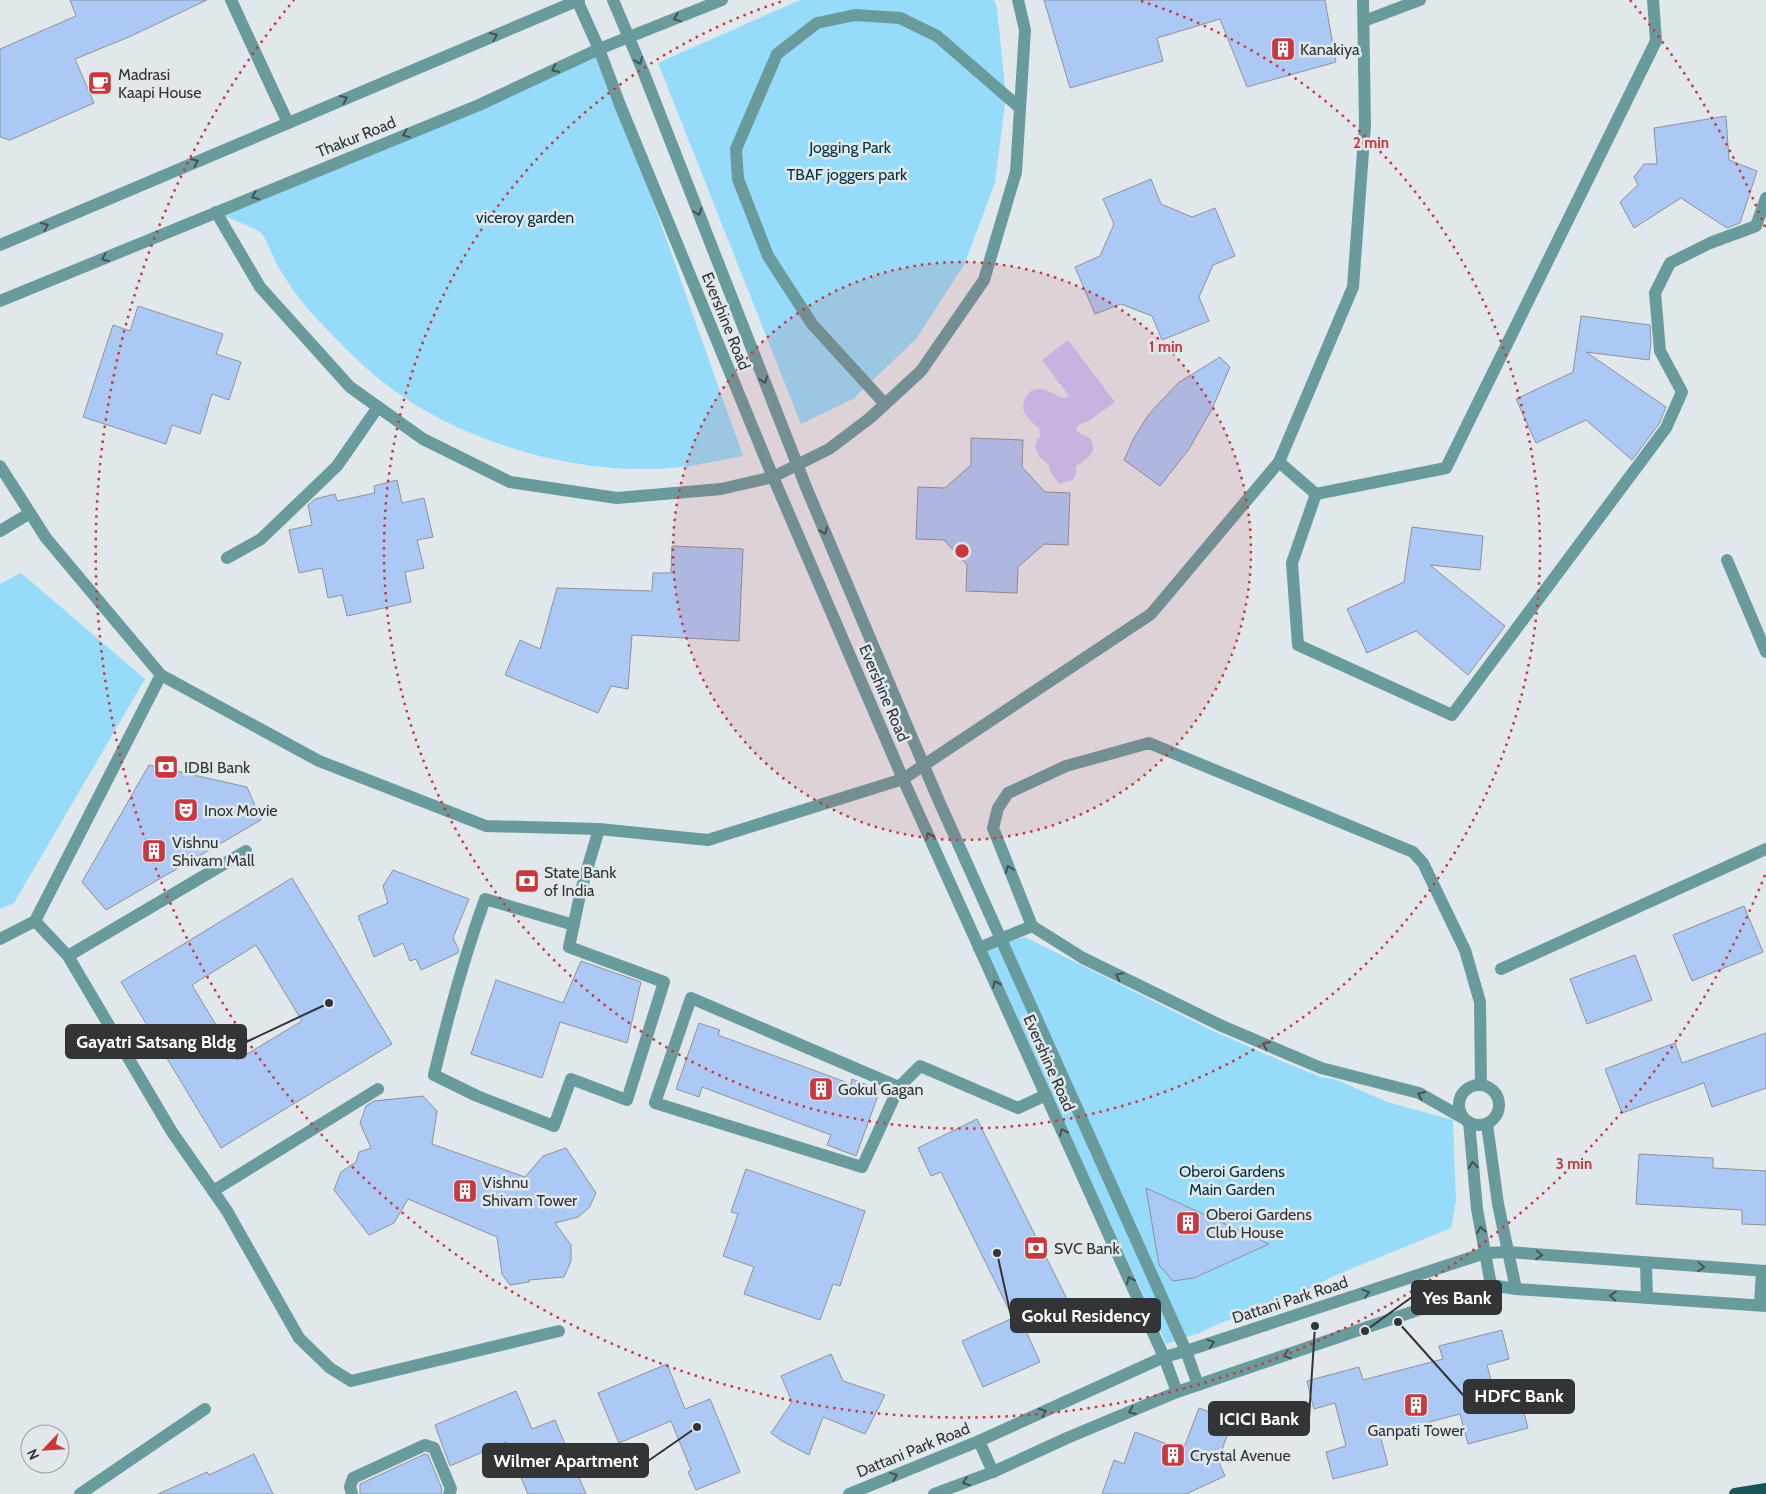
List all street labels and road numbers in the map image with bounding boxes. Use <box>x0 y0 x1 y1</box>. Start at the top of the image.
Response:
street label: Thakur Road <box>314 113 398 161</box>
street label: Evershine Road <box>698 269 754 373</box>
street label: Evershine Road <box>855 642 913 744</box>
street label: Evershine Road <box>1019 1012 1079 1114</box>
street label: Dattani Park Road <box>1230 1272 1350 1328</box>
street label: Dattani Park Road <box>854 1419 972 1481</box>

